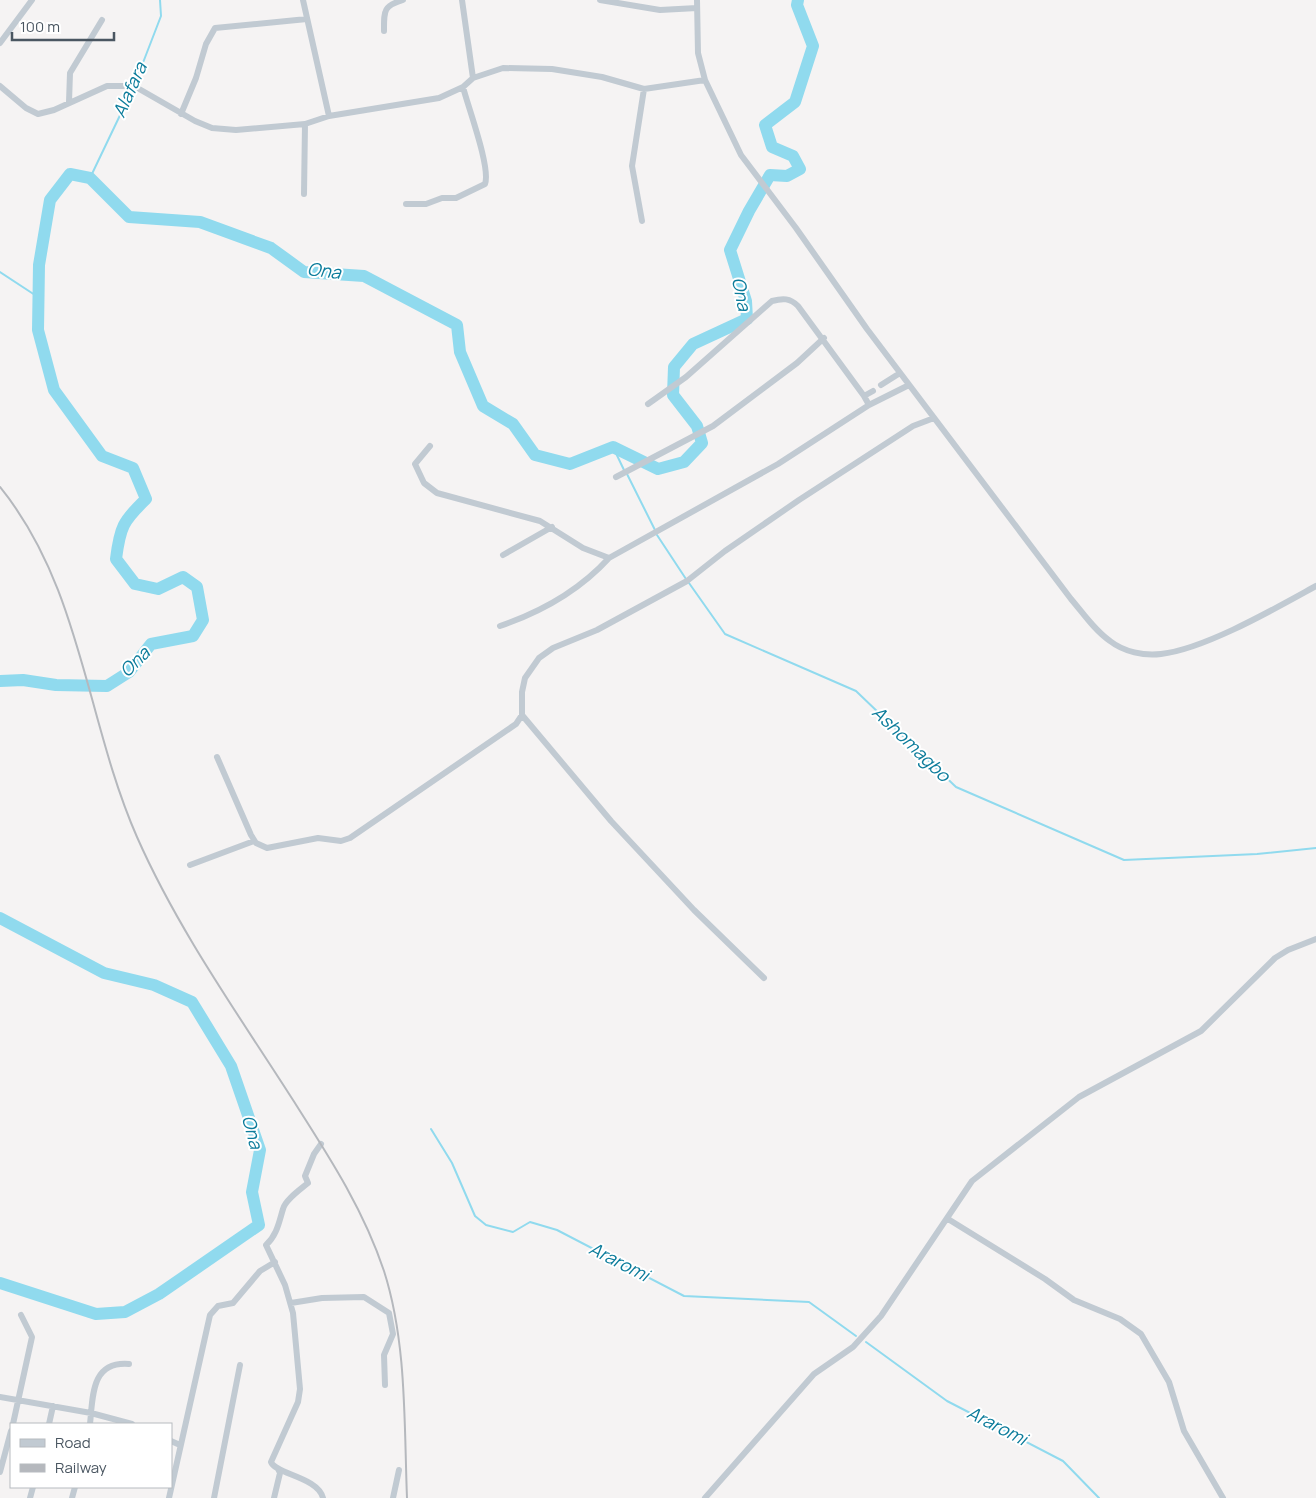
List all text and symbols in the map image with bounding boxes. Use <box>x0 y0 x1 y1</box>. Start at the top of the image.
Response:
scale bar <box>12 10 115 42</box>
text: 100 m <box>20 16 60 37</box>
water label: Alafara <box>106 57 152 121</box>
water label: Ona <box>306 256 343 284</box>
water label: Ona <box>727 275 757 314</box>
water label: Ona <box>114 640 155 682</box>
water label: Ashomagbo <box>868 700 957 787</box>
water label: Ona <box>237 1112 269 1152</box>
water label: Araromi <box>586 1236 656 1288</box>
water label: Araromi <box>964 1400 1034 1452</box>
legend <box>10 1423 172 1488</box>
text: Road <box>55 1432 91 1453</box>
text: Railway <box>55 1457 107 1478</box>

